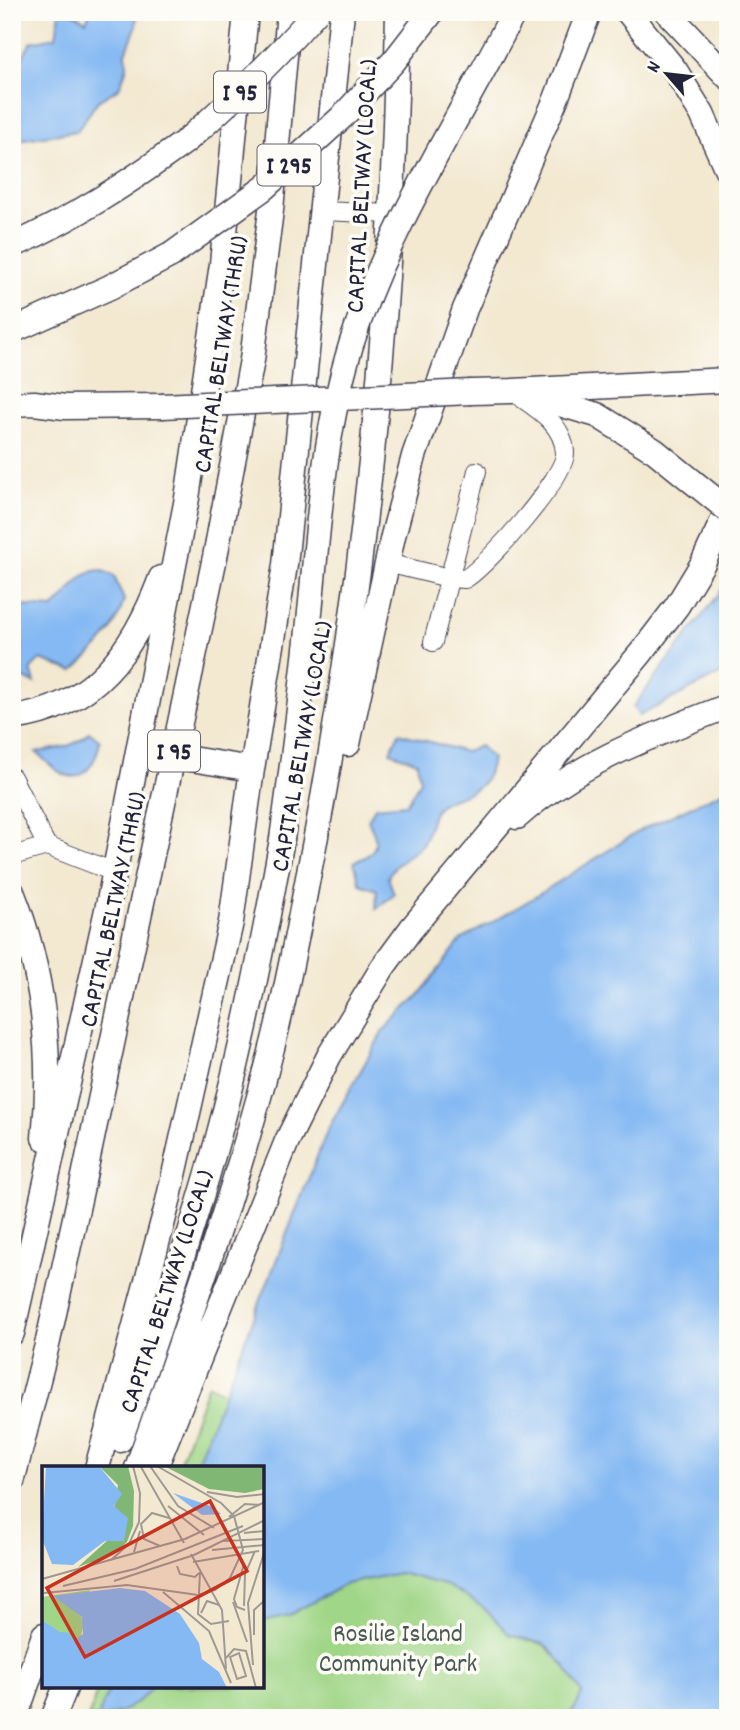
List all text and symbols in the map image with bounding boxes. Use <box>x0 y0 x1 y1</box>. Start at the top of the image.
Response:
north arrow <box>632 38 702 108</box>
text: N <box>641 57 669 78</box>
street label: CAPITAL BELTWAY (LOCAL) <box>338 58 389 314</box>
road number: I 95 <box>214 72 266 112</box>
road number: I 295 <box>258 145 320 186</box>
street label: CAPITAL BELTWAY (THRU) <box>185 233 259 476</box>
street label: CAPITAL BELTWAY (LOCAL) <box>263 618 344 875</box>
road number: I 95 <box>148 730 200 772</box>
street label: CAPITAL BELTWAY (THRU) <box>71 789 157 1031</box>
street label: CAPITAL BELTWAY (LOCAL) <box>111 1166 225 1419</box>
inset map <box>42 1466 264 1688</box>
park label: Rosilie Island Community Park <box>319 1617 477 1684</box>

